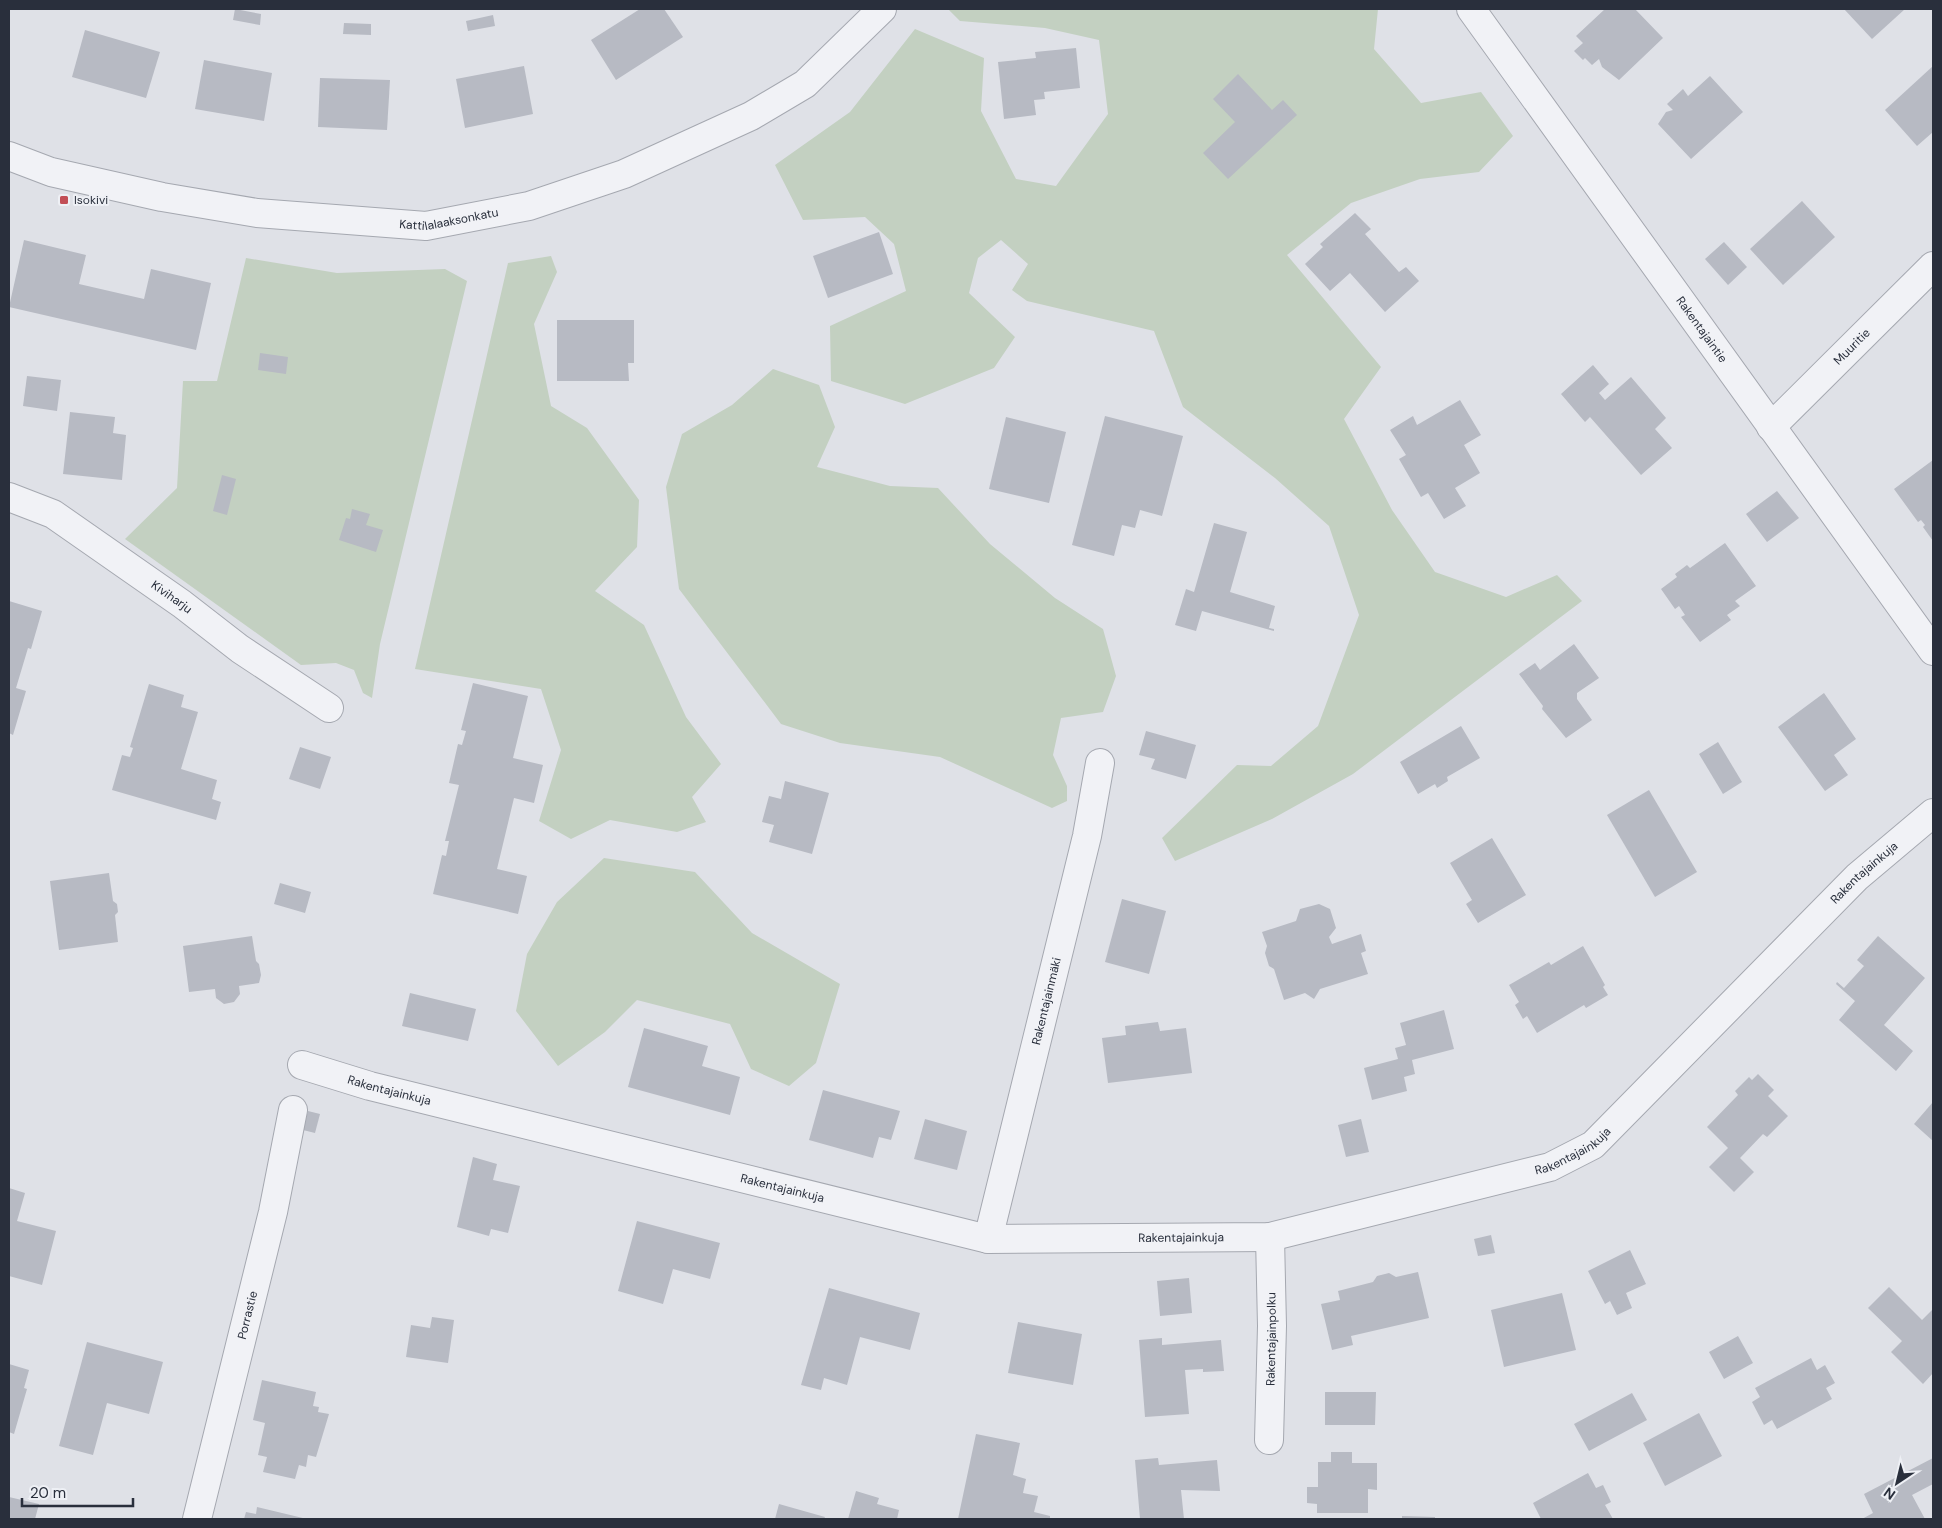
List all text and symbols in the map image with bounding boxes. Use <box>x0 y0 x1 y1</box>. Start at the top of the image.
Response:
place label: Isokivi <box>74 192 108 208</box>
marker: Isokivi <box>58 194 70 206</box>
street label: Kattilalaaksonkatu <box>399 204 500 234</box>
street label: Rakentajaintie <box>1673 293 1731 366</box>
street label: Muuritie <box>1830 325 1874 368</box>
street label: Kiviharju <box>148 577 196 617</box>
street label: Rakentajainkuja <box>1827 838 1901 907</box>
street label: Rakentajainmäki <box>1028 956 1065 1046</box>
street label: Rakentajainkuja <box>346 1072 433 1109</box>
street label: Rakentajainkuja <box>1533 1124 1614 1178</box>
street label: Rakentajainkuja <box>739 1170 826 1206</box>
street label: Rakentajainkuja <box>1138 1229 1224 1246</box>
street label: Porrastie <box>234 1289 261 1341</box>
street label: Rakentajainpolku <box>1262 1292 1280 1386</box>
north arrow <box>1872 1458 1922 1508</box>
scale bar <box>22 1476 134 1508</box>
text: 20 m <box>30 1483 66 1503</box>
text: N <box>1880 1483 1899 1504</box>

